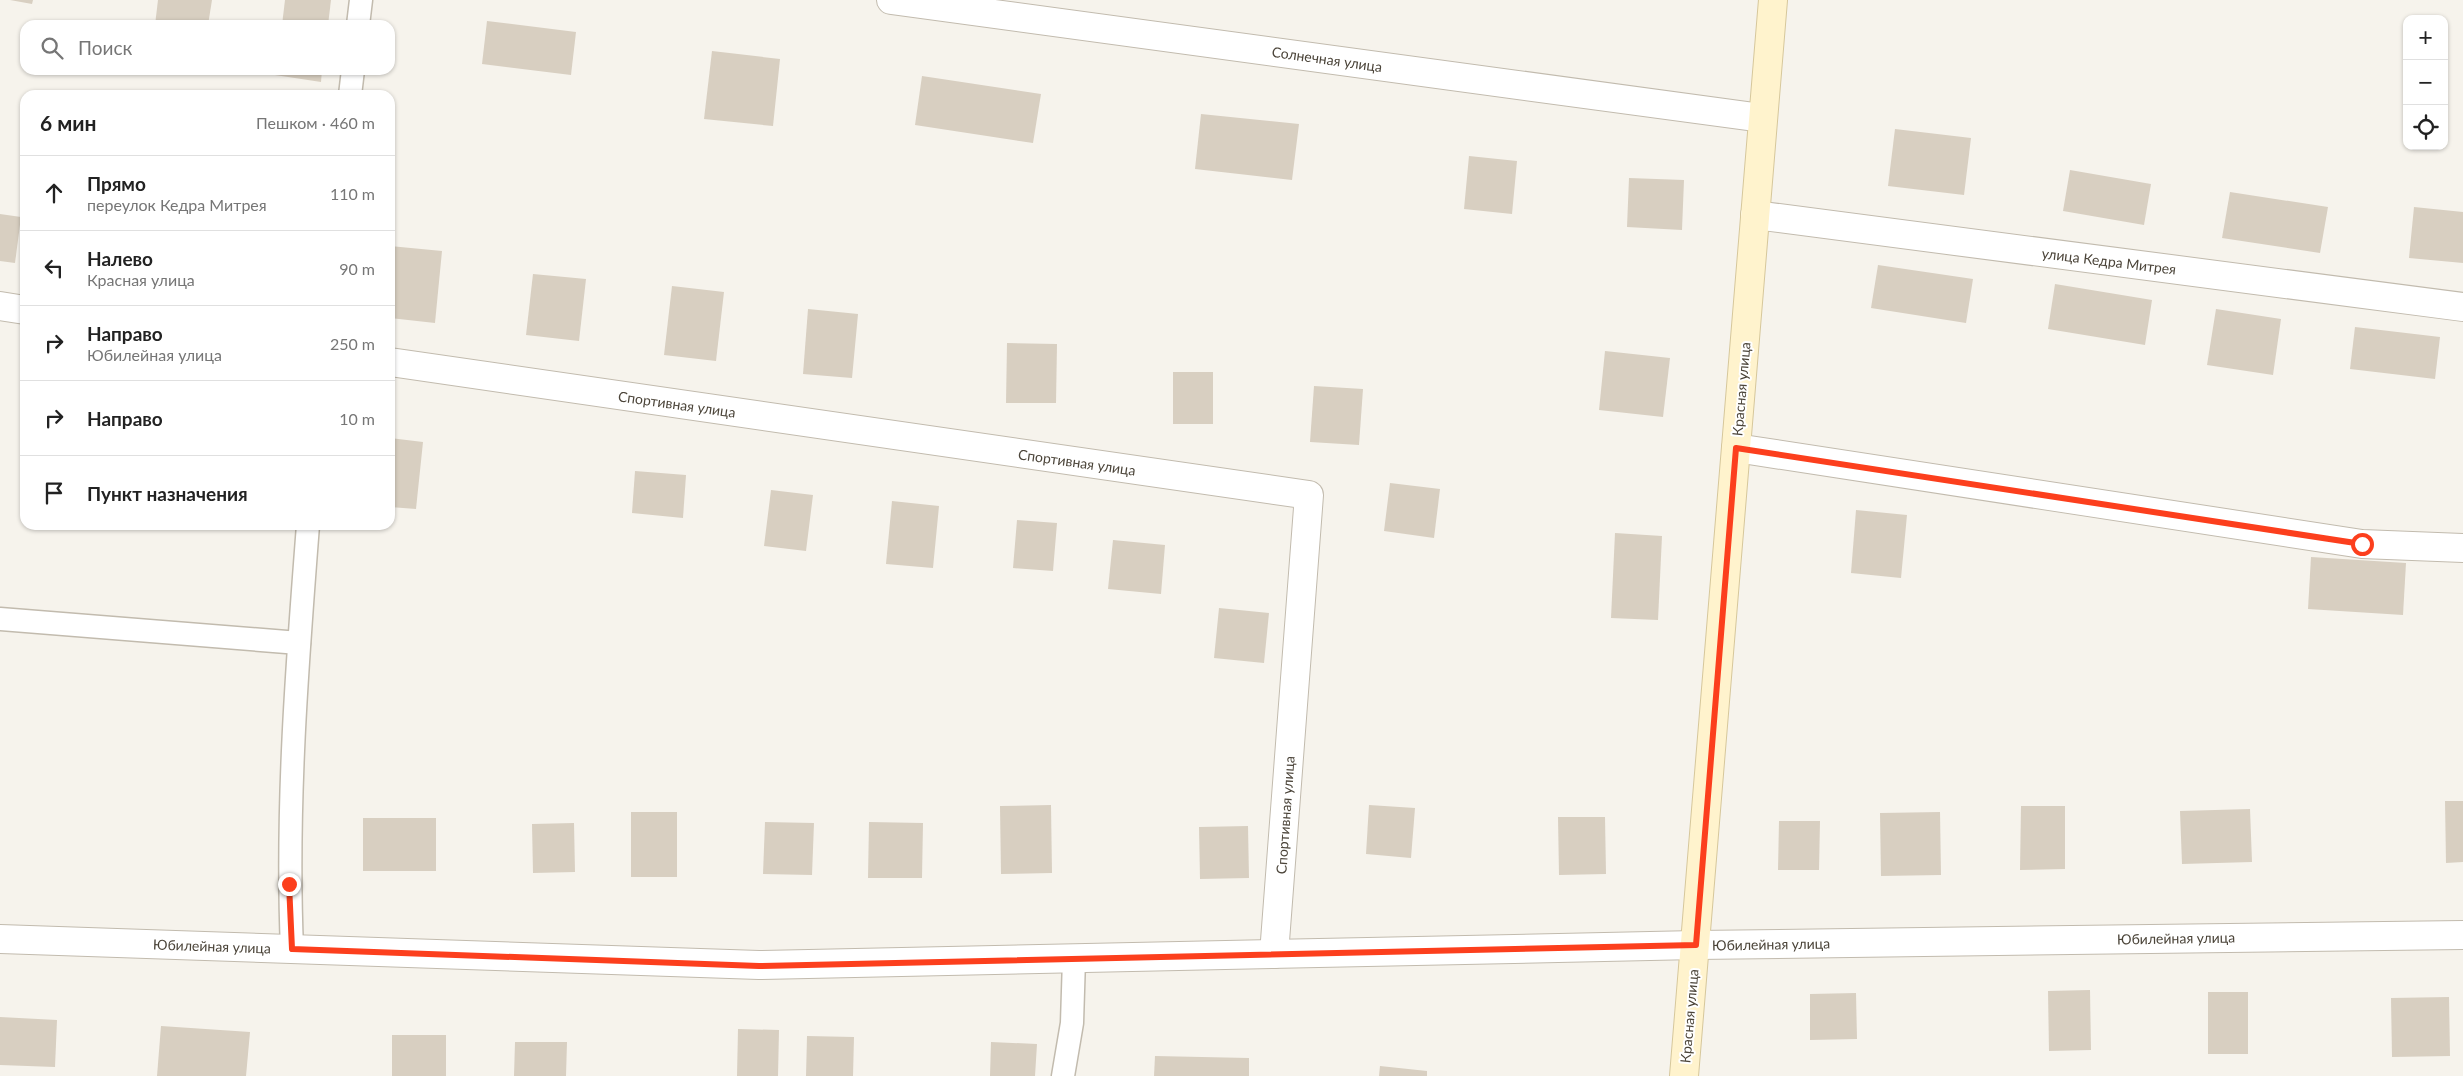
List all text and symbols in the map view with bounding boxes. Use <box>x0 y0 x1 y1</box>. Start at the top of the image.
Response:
map controls <box>2403 15 2448 150</box>
button: + <box>2403 15 2448 60</box>
search box <box>20 20 395 75</box>
icon: search <box>38 34 66 62</box>
text: Поиск <box>78 36 132 59</box>
street label: Солнечная улица <box>1271 43 1383 75</box>
button: − <box>2403 60 2448 105</box>
button: locate <box>2403 105 2448 150</box>
text: 6 мин <box>40 110 97 135</box>
text: Пешком · 460 m <box>256 113 375 132</box>
text: Прямо <box>87 172 146 195</box>
icon: ahead <box>40 179 68 207</box>
text: 110 m <box>330 184 375 203</box>
text: переулок Кедра Митрея <box>87 195 267 214</box>
street label: улица Кедра Митрея <box>2041 244 2177 278</box>
text: Налево <box>87 247 153 270</box>
icon: left <box>40 254 68 282</box>
text: 90 m <box>339 259 375 278</box>
text: Красная улица <box>87 270 195 289</box>
text: Направо <box>87 322 163 345</box>
icon: right <box>40 329 68 357</box>
text: 250 m <box>330 334 375 353</box>
street label: Красная улица <box>1728 341 1754 437</box>
text: Юбилейная улица <box>87 345 222 364</box>
street label: Спортивная улица <box>617 387 737 421</box>
icon: right <box>40 404 68 432</box>
text: Направо <box>87 407 163 430</box>
text: 10 m <box>339 409 375 428</box>
street label: Спортивная улица <box>1017 445 1137 479</box>
icon: arrive <box>40 479 68 507</box>
text: Пункт назначения <box>87 482 248 505</box>
route start <box>2351 533 2374 556</box>
street label: Спортивная улица <box>1272 755 1298 875</box>
route end <box>278 873 301 896</box>
street label: Юбилейная улица <box>2117 928 2235 948</box>
street label: Юбилейная улица <box>1712 934 1830 954</box>
street label: Юбилейная улица <box>153 935 271 957</box>
street label: Красная улица <box>1676 968 1702 1064</box>

